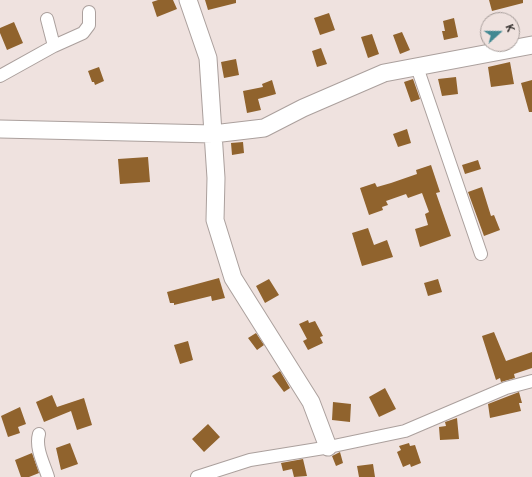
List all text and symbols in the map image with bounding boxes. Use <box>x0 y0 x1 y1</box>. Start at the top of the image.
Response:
north arrow <box>480 12 520 52</box>
text: K <box>503 22 517 34</box>

